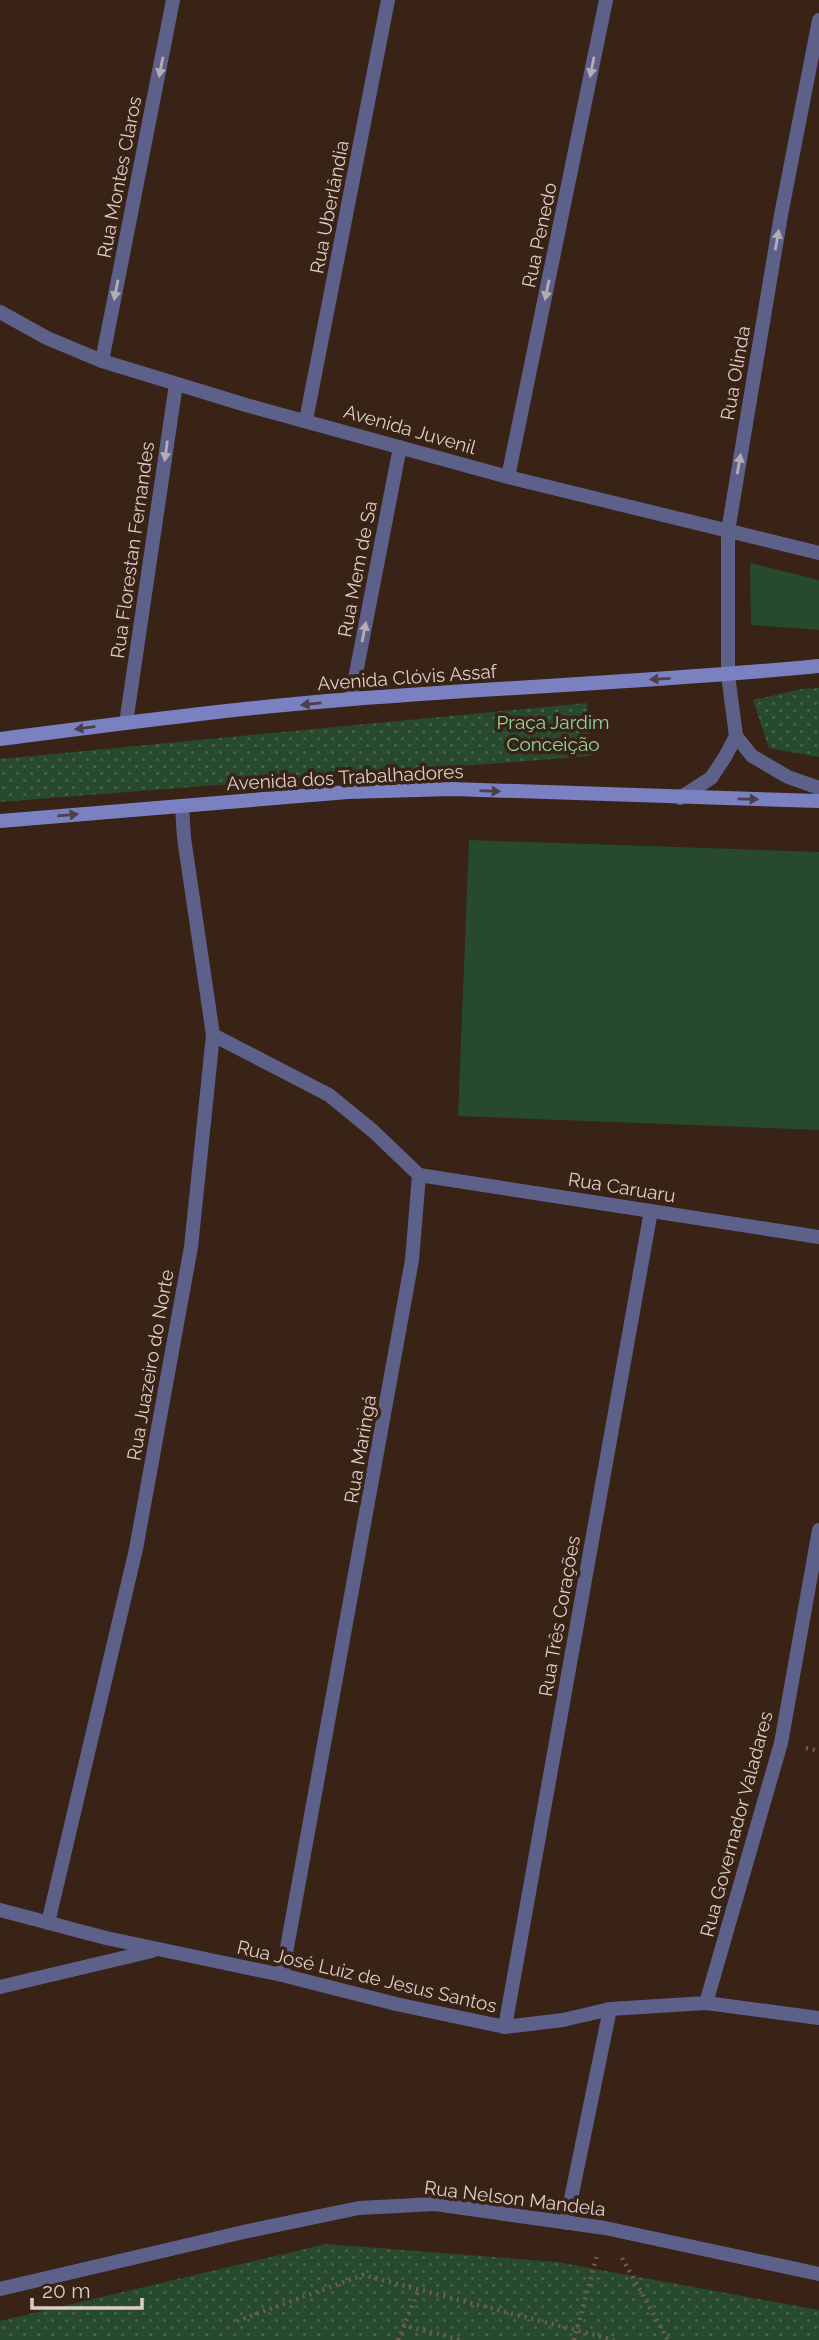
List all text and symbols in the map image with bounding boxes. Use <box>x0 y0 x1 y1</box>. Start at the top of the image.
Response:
one-way arrow <box>155 56 166 78</box>
one-way arrow <box>587 56 598 78</box>
street label: Rua Montes Claros <box>93 94 145 260</box>
street label: Rua Uberlândia <box>305 138 353 276</box>
street label: Rua Penedo <box>517 180 561 290</box>
one-way arrow <box>772 228 783 250</box>
one-way arrow <box>111 279 122 301</box>
one-way arrow <box>541 279 552 301</box>
street label: Rua Olinda <box>716 324 754 422</box>
street label: Avenida Juvenil <box>341 400 479 459</box>
street label: Rua Florestan Fernandes <box>106 440 158 660</box>
one-way arrow <box>160 440 171 462</box>
one-way arrow <box>734 453 745 475</box>
street label: Rua Mem de Sa <box>333 499 381 639</box>
one-way arrow <box>358 621 369 643</box>
street label: Avenida Clóvis Assaf <box>317 660 498 694</box>
one-way arrow <box>649 674 671 685</box>
one-way arrow <box>300 698 322 709</box>
park label: Praça Jardim Conceição <box>496 711 610 755</box>
one-way arrow <box>74 723 96 734</box>
street label: Avenida dos Trabalhadores <box>226 760 464 794</box>
one-way arrow <box>480 785 502 796</box>
one-way arrow <box>737 793 759 805</box>
one-way arrow <box>57 810 79 821</box>
street label: Rua Caruaru <box>567 1168 677 1206</box>
street label: Rua Juazeiro do Norte <box>122 1268 178 1462</box>
street label: Rua Maringá <box>340 1393 380 1505</box>
street label: Rua Três Corações <box>534 1534 584 1698</box>
street label: Rua Governador Valadares <box>695 1709 777 1939</box>
street label: Rua José Luiz de Jesus Santos <box>235 1935 499 2017</box>
street label: Rua Nelson Mandela <box>423 2176 607 2220</box>
scale bar <box>32 2266 142 2310</box>
text: 20 m <box>42 2278 90 2303</box>

